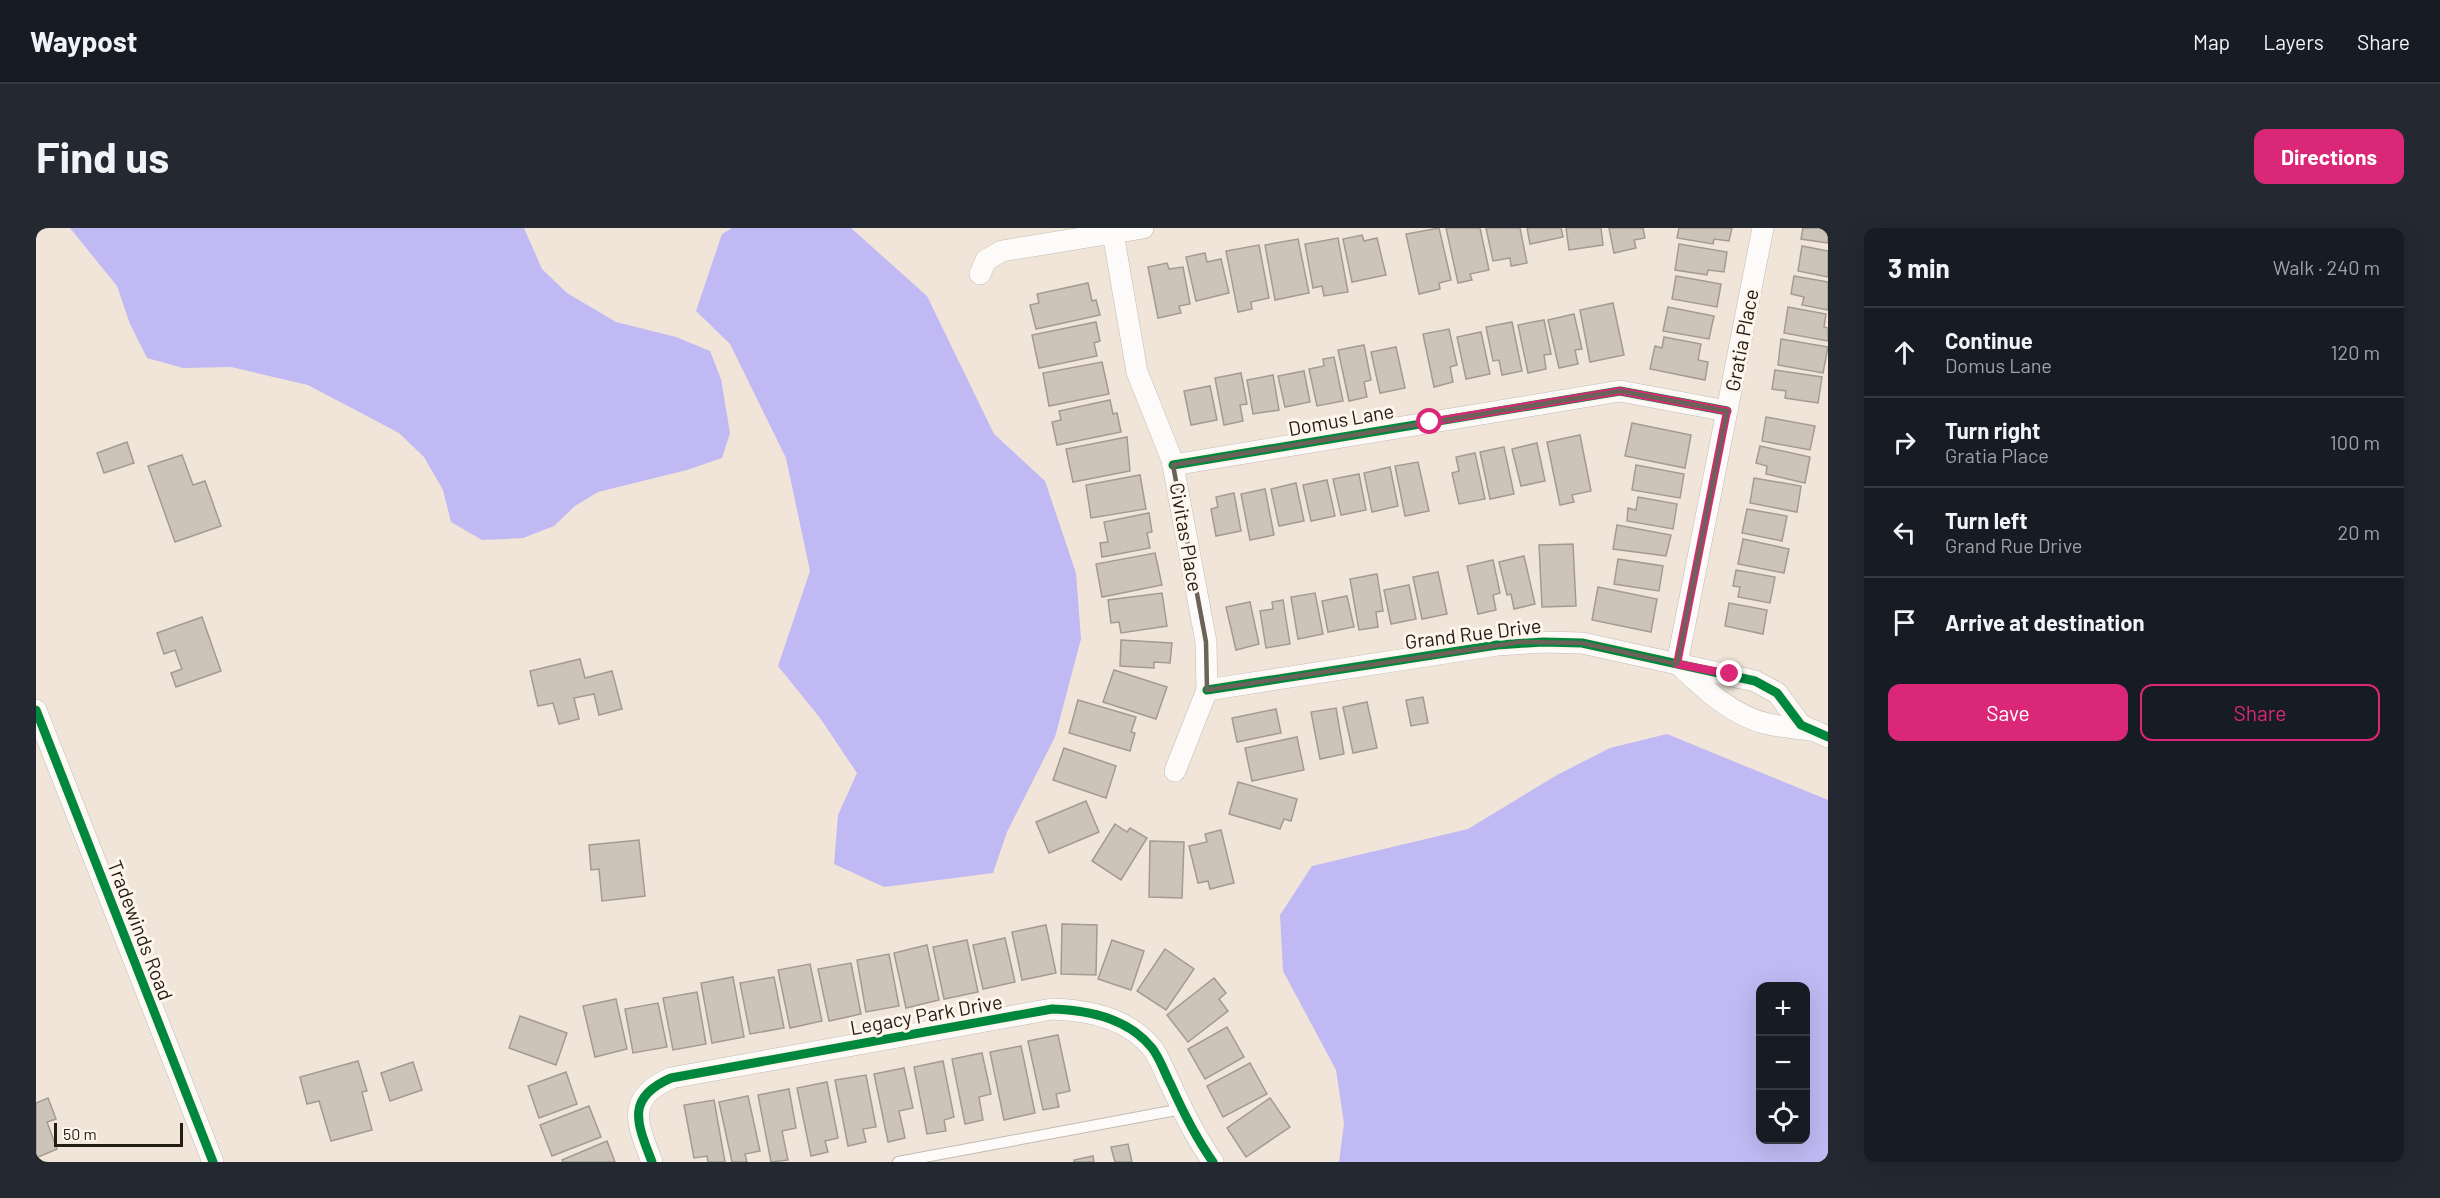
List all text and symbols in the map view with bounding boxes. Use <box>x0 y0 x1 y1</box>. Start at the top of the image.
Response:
text: Waypost <box>30 24 137 58</box>
text: Map <box>2193 29 2230 54</box>
text: Layers <box>2263 29 2324 54</box>
text: Share <box>2357 29 2410 54</box>
button: Directions <box>2254 129 2404 184</box>
text: Find us <box>36 131 169 181</box>
text: 3 min <box>1888 252 1950 283</box>
text: Walk · 240 m <box>2273 255 2380 279</box>
street label: Gratia Place <box>1719 287 1763 393</box>
text: Continue <box>1945 327 2033 353</box>
icon: ahead <box>1888 336 1921 369</box>
text: 120 m <box>2330 340 2380 364</box>
text: Domus Lane <box>1945 353 2052 377</box>
street label: Domus Lane <box>1286 398 1396 440</box>
route start <box>1416 408 1442 434</box>
text: Turn right <box>1945 417 2040 443</box>
icon: right <box>1888 426 1921 459</box>
text: 100 m <box>2330 430 2380 454</box>
text: Gratia Place <box>1945 443 2049 467</box>
street label: Civitas Place <box>1166 480 1208 594</box>
text: Turn left <box>1945 507 2028 533</box>
icon: left <box>1888 516 1921 549</box>
text: 20 m <box>2337 520 2380 544</box>
text: Grand Rue Drive <box>1945 533 2082 557</box>
icon: arrive <box>1888 606 1921 639</box>
text: Arrive at destination <box>1945 609 2144 635</box>
street label: Grand Rue Drive <box>1403 613 1543 653</box>
route end <box>1716 660 1742 686</box>
button: Save <box>1888 684 2128 741</box>
button: Share <box>2140 684 2380 741</box>
street label: Tradewinds Road <box>103 857 179 1003</box>
map controls <box>1756 982 1810 1144</box>
button: + <box>1756 982 1810 1036</box>
street label: Legacy Park Drive <box>848 989 1004 1039</box>
button: − <box>1756 1036 1810 1090</box>
button: locate <box>1756 1090 1810 1144</box>
scale bar <box>54 1120 183 1148</box>
text: 50 m <box>63 1124 97 1143</box>

